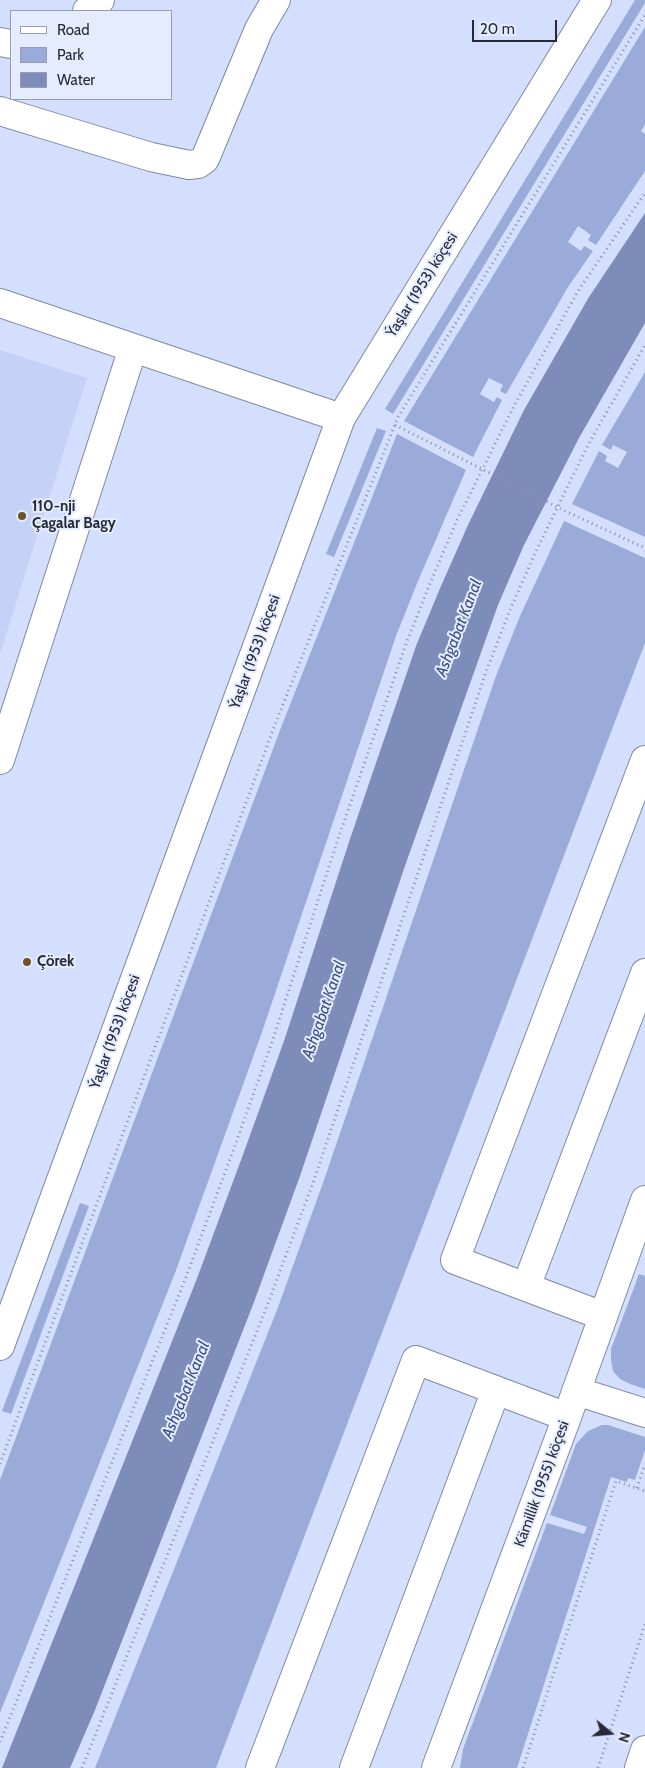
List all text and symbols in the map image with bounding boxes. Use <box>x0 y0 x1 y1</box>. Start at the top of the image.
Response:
legend <box>10 10 172 100</box>
scale bar <box>475 10 560 42</box>
text: 20 m <box>480 20 515 38</box>
text: Road <box>57 21 90 39</box>
text: Park <box>57 46 84 64</box>
text: Water <box>57 71 95 89</box>
street label: Ýaşlar (1953) köçesi <box>382 229 462 341</box>
place label: 110-nji Çagalar Bagy <box>32 498 116 533</box>
marker: 110-nji Çagalar Bagy <box>16 510 28 522</box>
water label: Ashgabat Kanal <box>432 577 486 679</box>
street label: Ýaşlar (1953) köçesi <box>226 592 284 712</box>
place label: Çörek <box>37 953 74 971</box>
marker: Çörek <box>21 956 33 968</box>
water label: Ashgabat Kanal <box>298 959 350 1061</box>
street label: Ýaşlar (1953) köçesi <box>86 972 144 1092</box>
water label: Ashgabat Kanal <box>158 1339 214 1441</box>
street label: Kämillik (1955) köçesi <box>511 1418 573 1550</box>
north arrow <box>585 1708 635 1758</box>
text: N <box>614 1730 634 1745</box>

